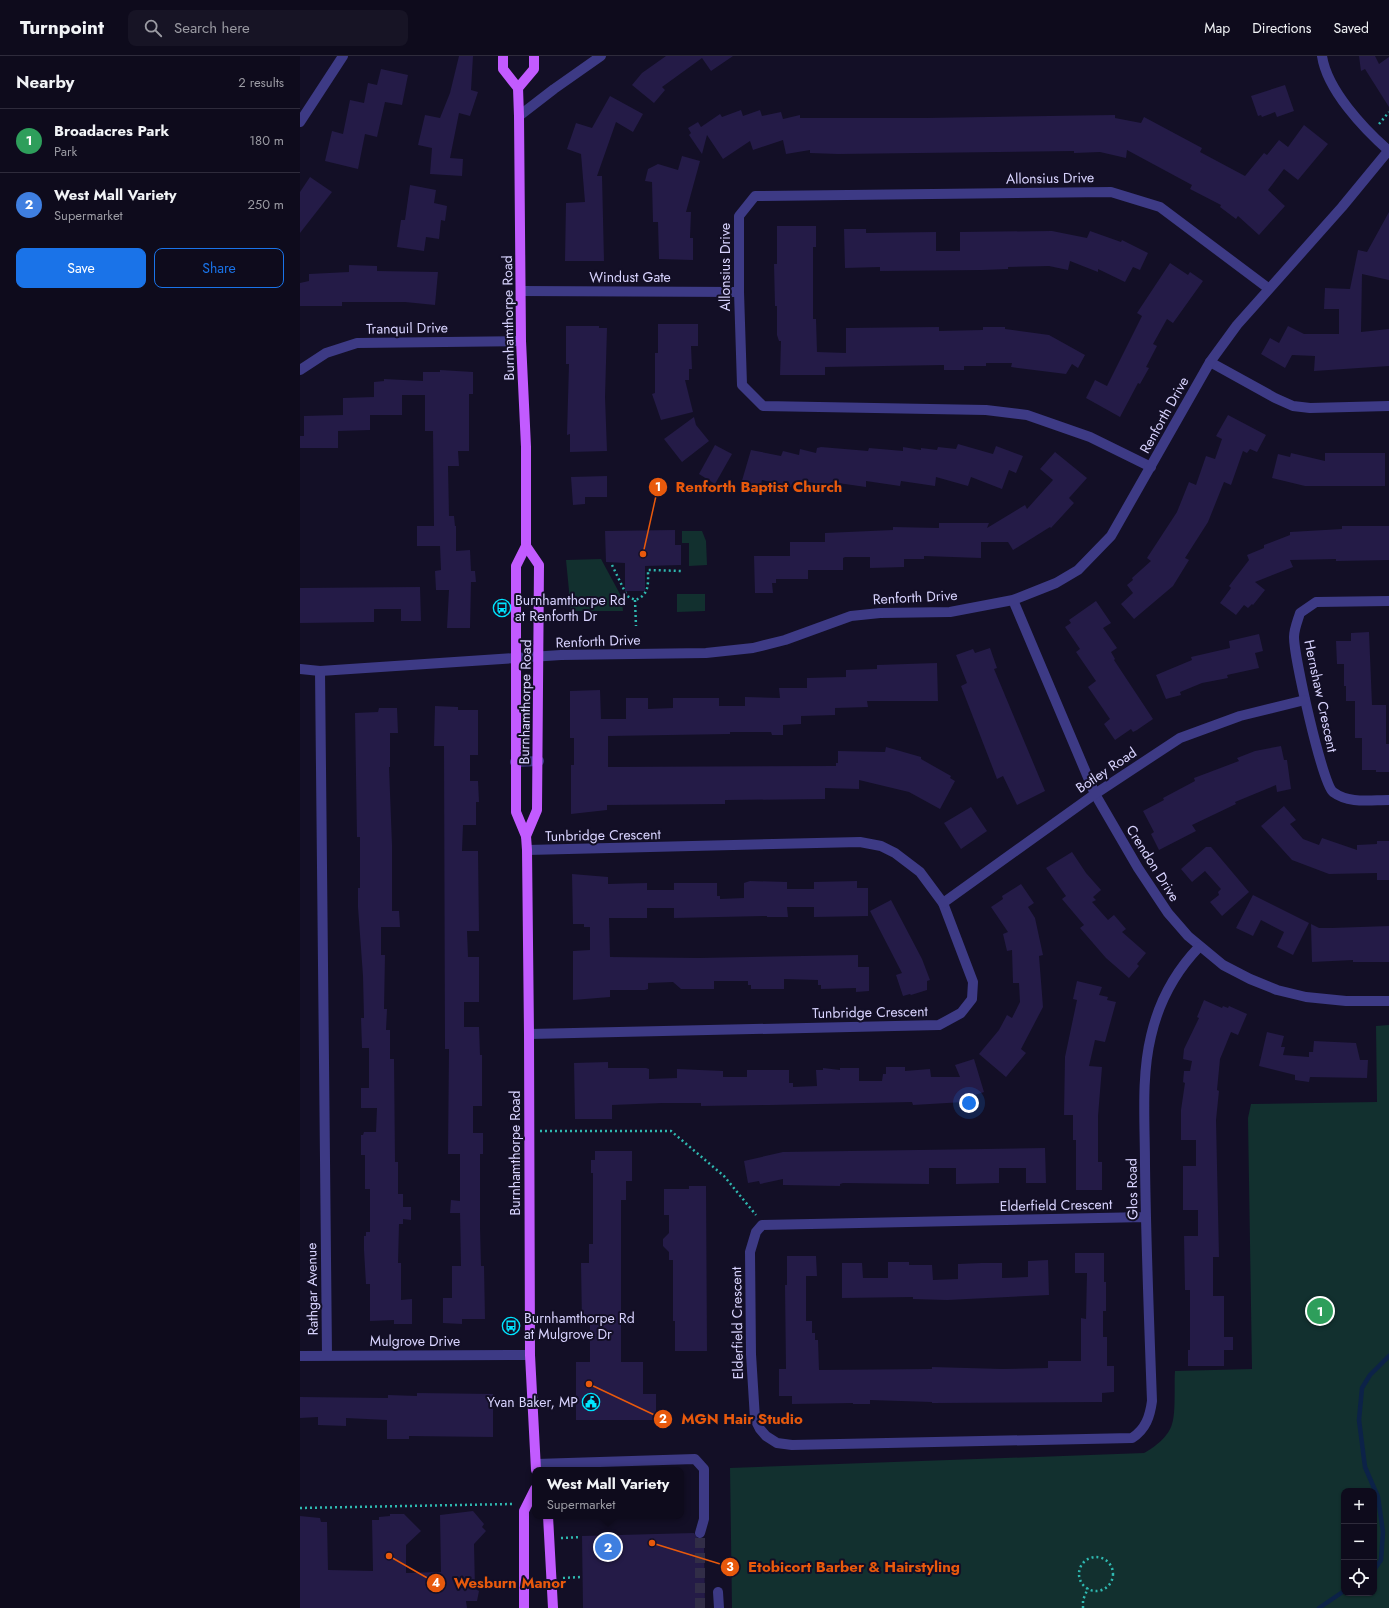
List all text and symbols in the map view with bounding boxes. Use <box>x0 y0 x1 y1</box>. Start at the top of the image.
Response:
search box <box>128 10 408 46</box>
text: Turnpoint <box>20 14 104 41</box>
icon: search <box>142 17 164 39</box>
text: Search here <box>174 17 250 39</box>
text: Map <box>1204 18 1230 38</box>
text: Directions <box>1252 18 1312 38</box>
text: Saved <box>1334 18 1369 38</box>
text: Nearby <box>16 70 74 94</box>
text: 2 results <box>238 73 284 92</box>
text: Broadacres Park <box>54 120 169 142</box>
text: 1 <box>26 131 32 150</box>
text: 180 m <box>249 131 284 150</box>
text: Park <box>54 142 77 161</box>
street label: Allonsius Drive <box>1006 167 1094 189</box>
text: West Mall Variety <box>54 184 177 206</box>
text: 2 <box>25 195 33 214</box>
text: 250 m <box>247 195 284 214</box>
text: Supermarket <box>54 206 123 225</box>
street label: Allonsius Drive <box>715 223 735 311</box>
button: Save <box>16 248 146 288</box>
button: Share <box>154 248 284 288</box>
street label: Burnhamthorpe Road <box>497 255 519 381</box>
street label: Windust Gate <box>589 267 671 287</box>
street label: Tranquil Drive <box>366 317 448 339</box>
street label: Renforth Drive <box>1135 373 1193 457</box>
callout: Renforth Baptist Church <box>648 474 851 501</box>
text: Renforth Baptist Church <box>676 476 842 498</box>
text: 1 <box>655 478 661 496</box>
street label: Renforth Drive <box>872 585 958 609</box>
place label: Burnhamthorpe Rd at Renforth Dr <box>515 590 626 626</box>
bus stop icon: Burnhamthorpe Rd at Renforth Dr <box>492 598 512 618</box>
street label: Renforth Drive <box>555 630 641 652</box>
street label: Hernshaw Crescent <box>1299 638 1343 755</box>
street label: Burnhamthorpe Road <box>514 639 536 765</box>
street label: Botley Road <box>1072 742 1140 798</box>
street label: Crendon Drive <box>1121 821 1185 905</box>
street label: Tunbridge Crescent <box>545 824 662 846</box>
street label: Tunbridge Crescent <box>812 1001 929 1023</box>
street label: Burnhamthorpe Road <box>505 1090 525 1216</box>
your location <box>959 1093 979 1113</box>
street label: Glos Road <box>1121 1158 1143 1220</box>
street label: Elderfield Crescent <box>999 1194 1113 1216</box>
street label: Rathgar Avenue <box>301 1243 323 1335</box>
street label: Elderfield Crescent <box>726 1266 748 1380</box>
pin: 1 <box>1307 1296 1333 1326</box>
place label: Burnhamthorpe Rd at Mulgrove Dr <box>524 1308 635 1344</box>
bus stop icon: Burnhamthorpe Rd at Mulgrove Dr <box>501 1316 521 1336</box>
street label: Mulgrove Drive <box>370 1331 460 1351</box>
place label: Yvan Baker, MP <box>487 1392 578 1412</box>
public building icon: Yvan Baker, MP <box>581 1392 601 1412</box>
callout: MGN Hair Studio <box>653 1406 811 1433</box>
text: MGN Hair Studio <box>681 1408 803 1430</box>
text: 2 <box>659 1410 667 1428</box>
popup <box>532 1467 684 1519</box>
text: West Mall Variety <box>547 1473 669 1495</box>
map controls <box>1341 1488 1377 1596</box>
button: + <box>1341 1488 1377 1524</box>
text: Supermarket <box>547 1495 615 1514</box>
button: − <box>1341 1524 1377 1560</box>
pin: 2 <box>595 1532 621 1562</box>
callout: Etobicort Barber & Hairstyling <box>720 1553 968 1580</box>
text: Etobicort Barber & Hairstyling <box>748 1556 960 1578</box>
text: 3 <box>726 1558 734 1576</box>
button: locate <box>1341 1560 1377 1596</box>
callout: Wesburn Manor <box>426 1569 574 1596</box>
text: Wesburn Manor <box>454 1572 567 1594</box>
text: 4 <box>432 1574 440 1592</box>

